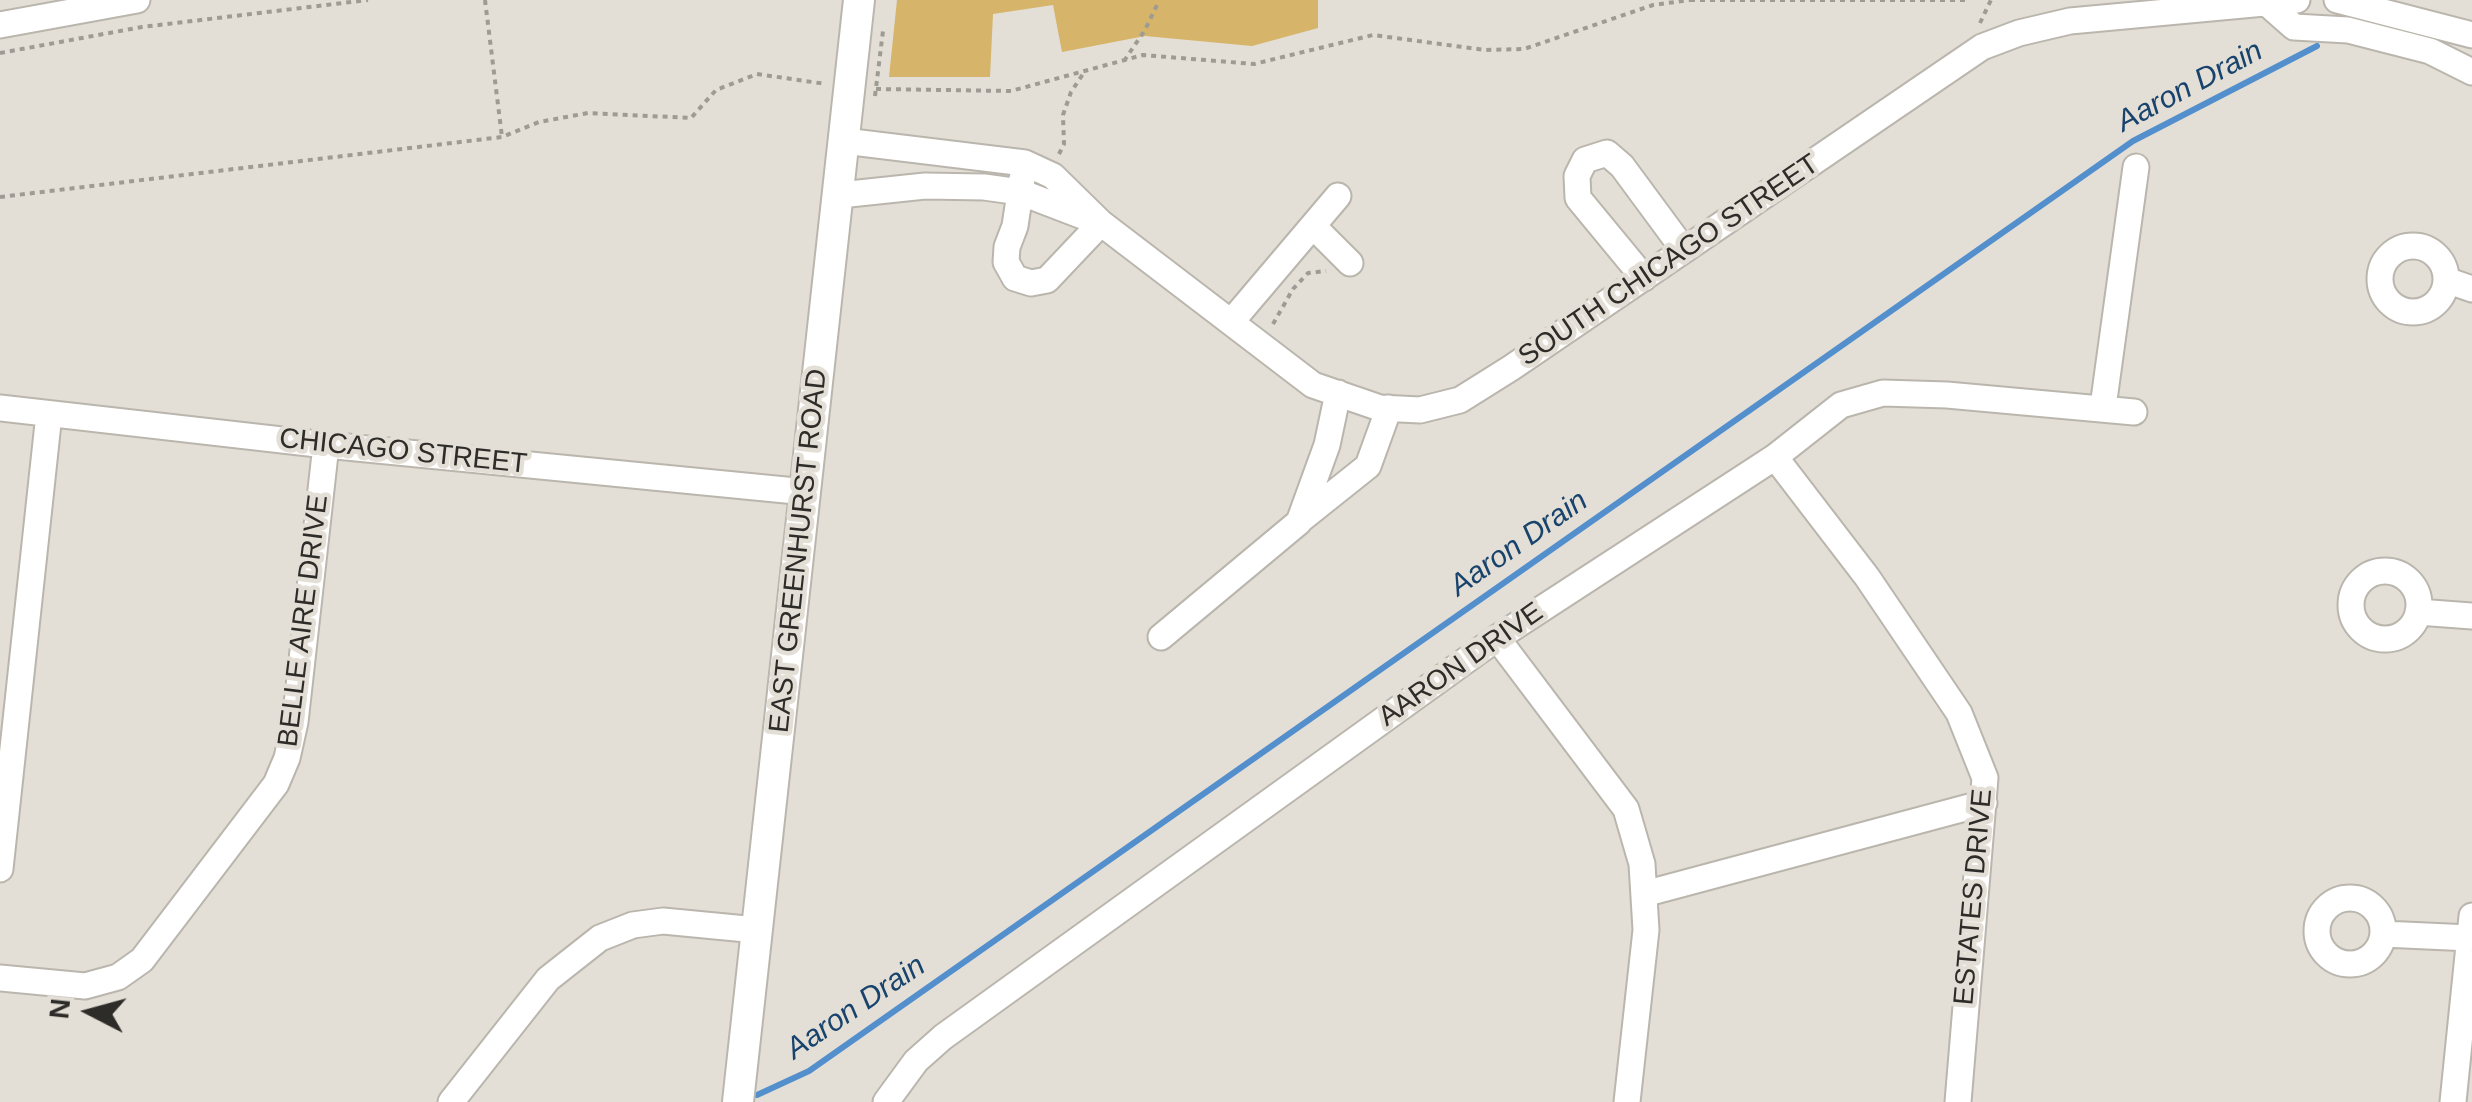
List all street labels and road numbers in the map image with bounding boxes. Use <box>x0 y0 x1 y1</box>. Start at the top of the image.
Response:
street label: SOUTH CHICAGO STREET <box>1513 148 1825 374</box>
street label: EAST GREENHURST ROAD <box>763 367 835 735</box>
street label: CHICAGO STREET <box>277 422 529 482</box>
street label: BELLE AIRE DRIVE <box>272 493 336 749</box>
street label: AARON DRIVE <box>1372 596 1550 734</box>
street label: ESTATES DRIVE <box>1948 788 2000 1006</box>

